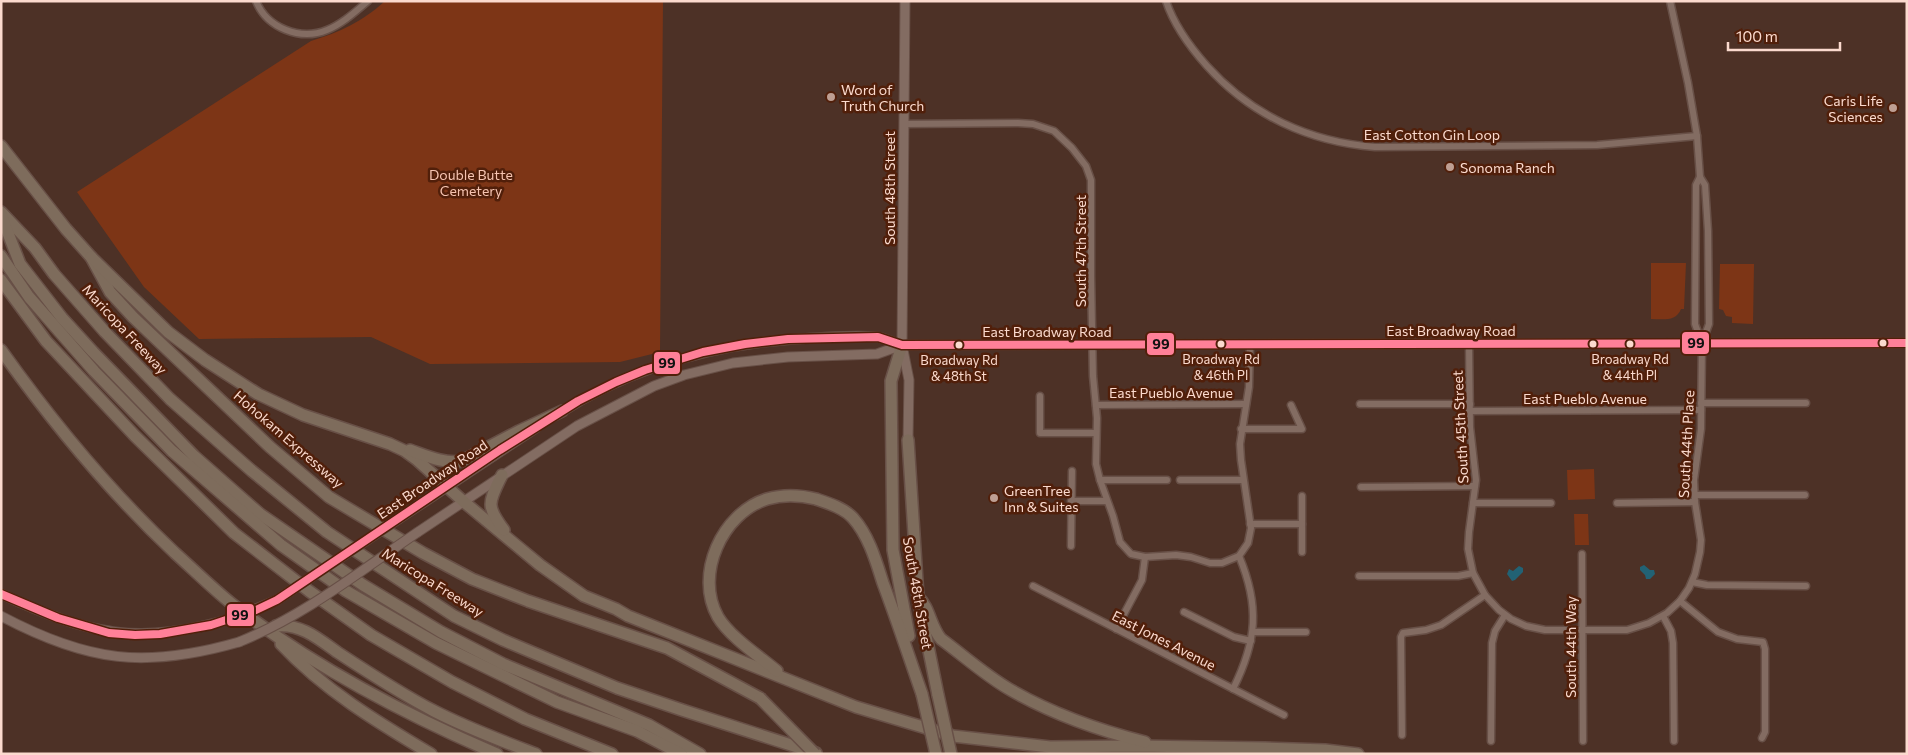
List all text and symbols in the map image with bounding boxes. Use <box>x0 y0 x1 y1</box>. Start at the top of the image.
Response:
scale bar <box>1728 20 1840 52</box>
text: 100 m <box>1736 27 1778 45</box>
place label: Word of Truth Church <box>841 81 924 114</box>
marker: Word of Truth Church <box>825 91 837 103</box>
place label: Caris Life Sciences <box>1824 92 1883 125</box>
marker: Caris Life Sciences <box>1887 102 1899 114</box>
street label: East Cotton Gin Loop <box>1364 126 1500 143</box>
street label: South 48th Street <box>881 131 898 245</box>
place label: Sonoma Ranch <box>1460 159 1555 176</box>
marker: Sonoma Ranch <box>1444 161 1456 173</box>
park label: Double Butte Cemetery <box>429 166 513 199</box>
street label: South 47th Street <box>1072 195 1089 307</box>
street label: Maricopa Freeway <box>79 281 171 377</box>
street label: East Broadway Road <box>1386 322 1516 339</box>
street label: East Broadway Road <box>982 323 1112 340</box>
line badge: 99 <box>1681 331 1710 355</box>
line badge: 99 <box>1146 332 1175 356</box>
text: 99 <box>1687 334 1705 351</box>
text: 99 <box>1152 335 1170 352</box>
unlabelled marker <box>1878 338 1888 348</box>
marker: Broadway Rd & 46th Pl <box>1216 339 1226 349</box>
unlabelled marker <box>1588 339 1598 349</box>
marker: Broadway Rd & 44th Pl <box>1625 339 1635 349</box>
marker: Broadway Rd & 48th St <box>954 340 964 350</box>
line badge: 99 <box>653 351 681 375</box>
place label: Broadway Rd & 46th Pl <box>1182 351 1260 383</box>
place label: Broadway Rd & 44th Pl <box>1591 351 1669 383</box>
place label: Broadway Rd & 48th St <box>920 352 998 384</box>
text: 99 <box>658 354 676 371</box>
street label: South 45th Street <box>1449 370 1471 484</box>
street label: East Pueblo Avenue <box>1109 384 1233 401</box>
street label: Hohokam Expressway <box>231 387 347 491</box>
street label: East Pueblo Avenue <box>1523 390 1647 407</box>
street label: South 44th Place <box>1675 390 1697 498</box>
street label: East Broadway Road <box>374 436 490 522</box>
place label: GreenTree Inn & Suites <box>1004 482 1079 515</box>
marker: GreenTree Inn & Suites <box>988 492 1000 504</box>
street label: South 48th Street <box>900 536 936 651</box>
street label: Maricopa Freeway <box>379 544 487 620</box>
street label: South 44th Way <box>1562 596 1579 698</box>
line badge: 99 <box>226 603 255 627</box>
text: 99 <box>231 606 249 623</box>
street label: East Jones Avenue <box>1109 607 1219 673</box>

